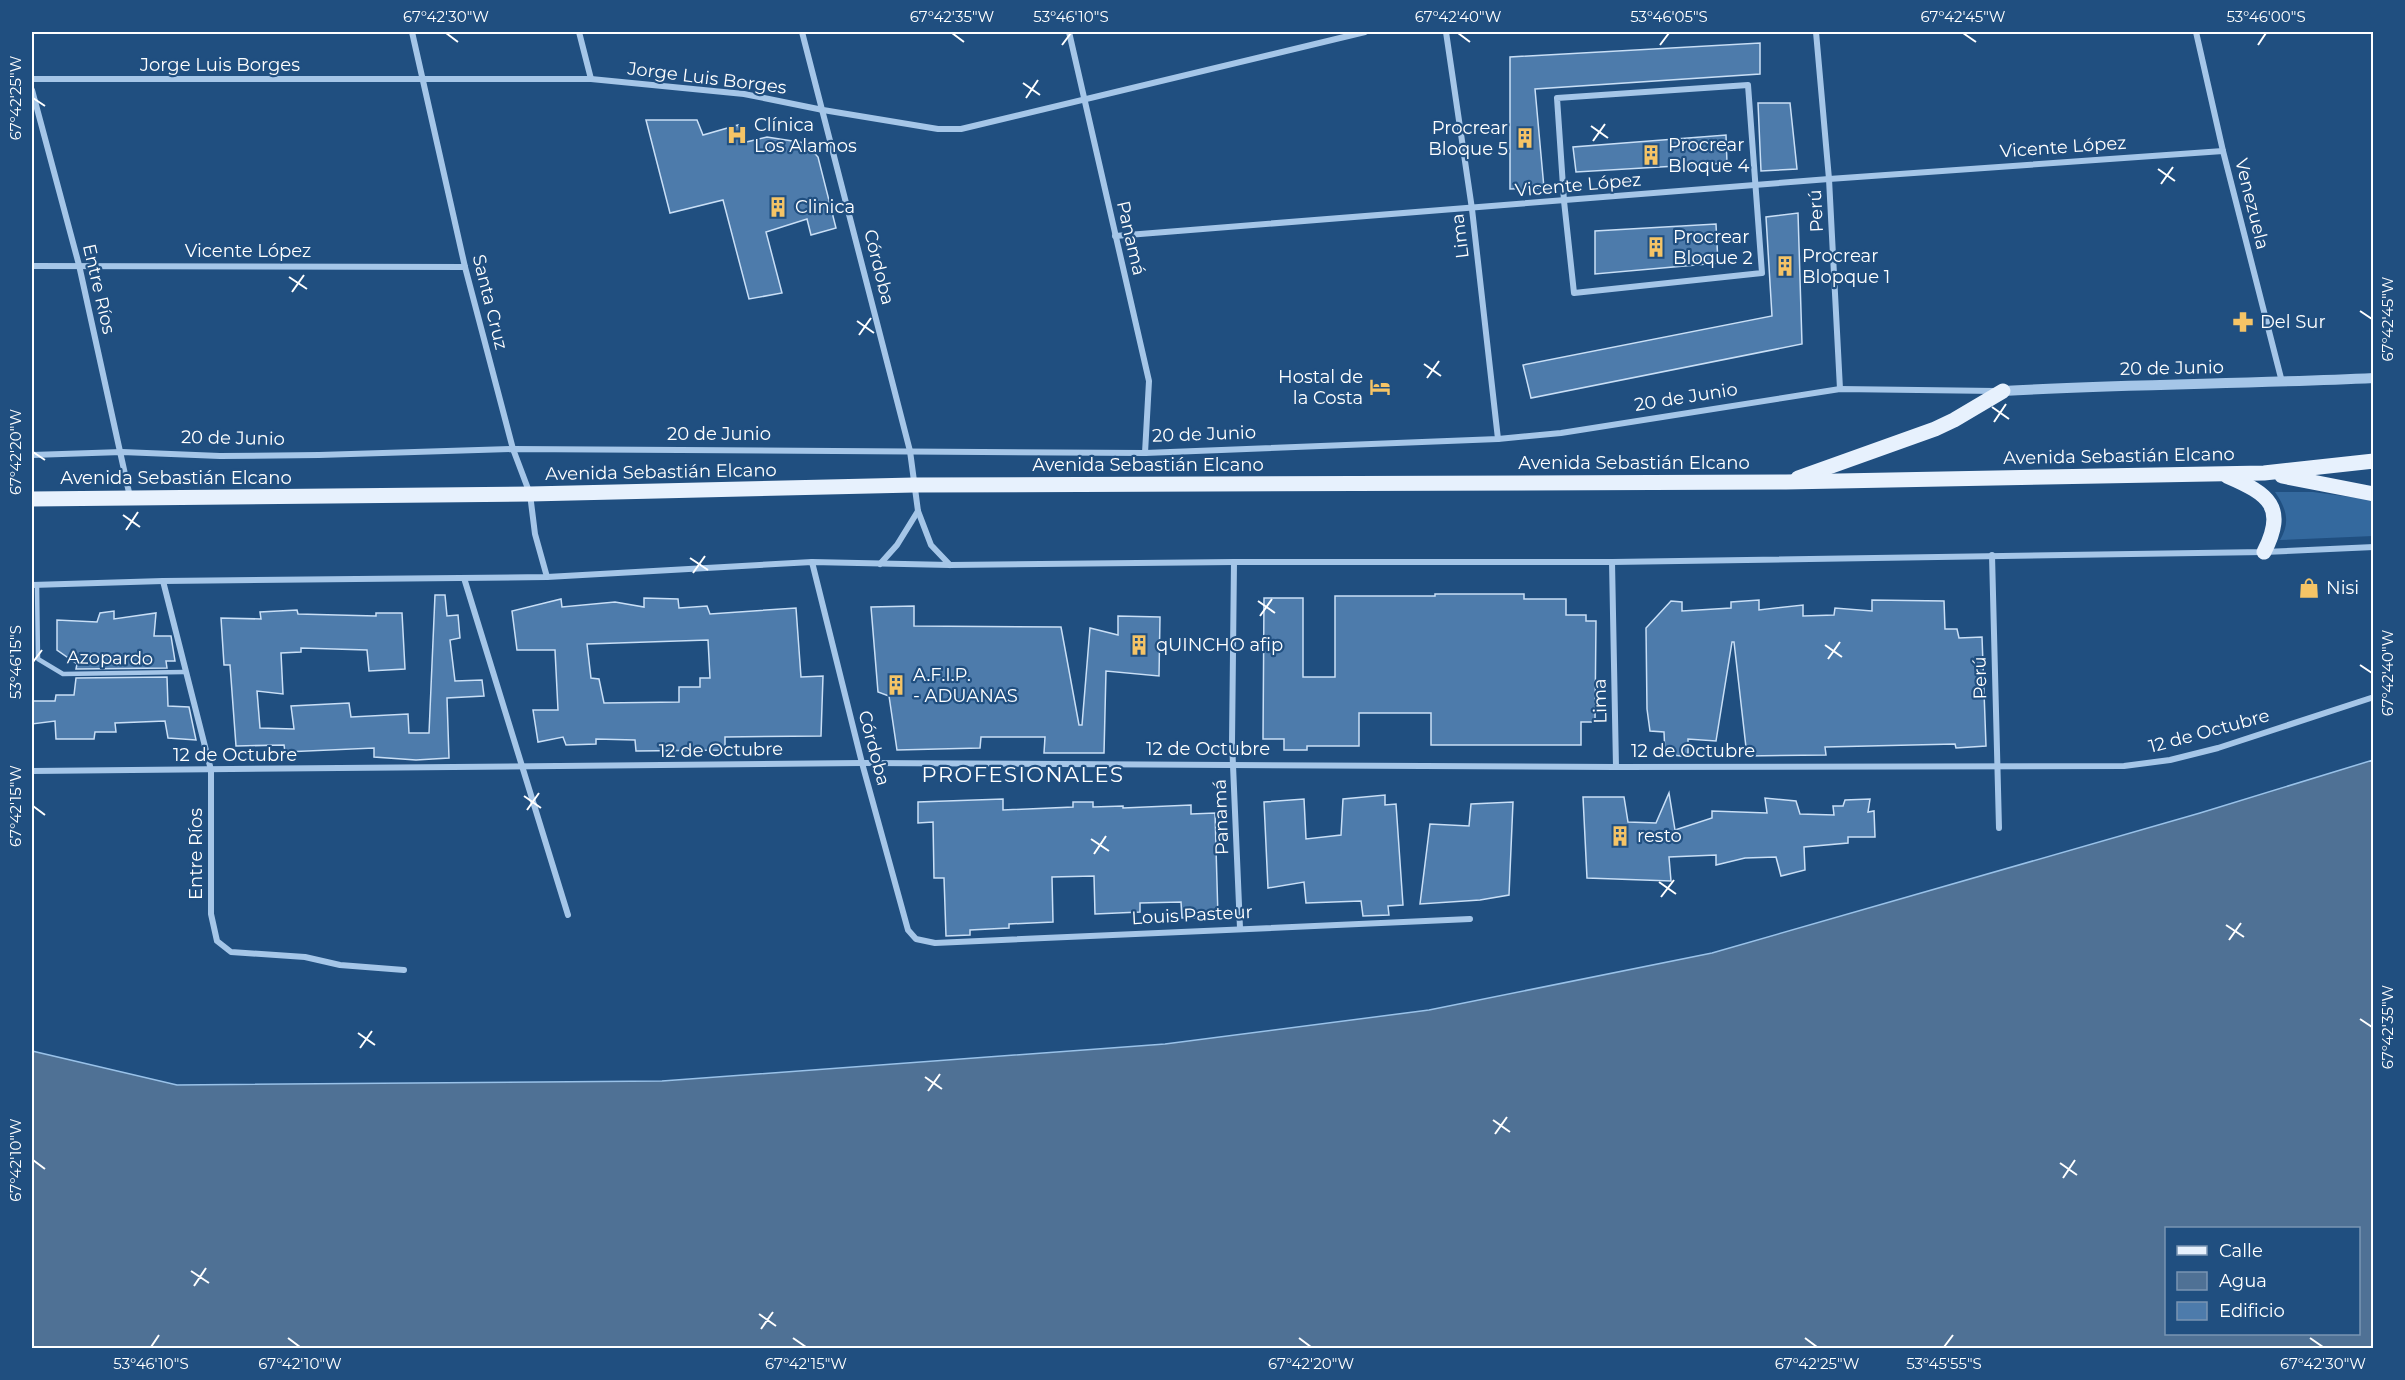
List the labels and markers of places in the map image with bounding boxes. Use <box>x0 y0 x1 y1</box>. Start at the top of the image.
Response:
place label: Clínica Los Alamos <box>754 114 857 157</box>
place label: Procrear Bloque 5 <box>1428 117 1508 160</box>
hospital icon: Clínica Los Alamos <box>725 123 749 147</box>
building icon: Procrear Bloque 5 <box>1513 126 1537 150</box>
place label: Procrear Bloque 4 <box>1668 134 1750 177</box>
building icon: Procrear Bloque 4 <box>1639 143 1663 167</box>
building icon: Clinica <box>766 195 790 219</box>
place label: Clinica <box>795 196 855 218</box>
place label: Procrear Bloque 2 <box>1673 226 1753 269</box>
building icon: Procrear Bloque 2 <box>1644 235 1668 259</box>
place label: Procrear Blopque 1 <box>1802 245 1890 288</box>
building icon: Procrear Blopque 1 <box>1773 254 1797 278</box>
pharmacy icon: Del Sur <box>2231 310 2255 334</box>
place label: Del Sur <box>2260 311 2326 333</box>
place label: Hostal de la Costa <box>1278 366 1363 409</box>
hotel icon: Hostal de la Costa <box>1368 375 1392 399</box>
shop icon: Nisi <box>2297 576 2321 600</box>
place label: Nisi <box>2326 577 2359 599</box>
building icon: qUINCHO afip <box>1127 633 1151 657</box>
place label: qUINCHO afip <box>1156 634 1283 656</box>
place label: A.F.I.P. - ADUANAS <box>913 664 1018 707</box>
building icon: A.F.I.P. - ADUANAS <box>884 673 908 697</box>
building icon: resto <box>1608 824 1632 848</box>
place label: resto <box>1637 825 1682 847</box>

